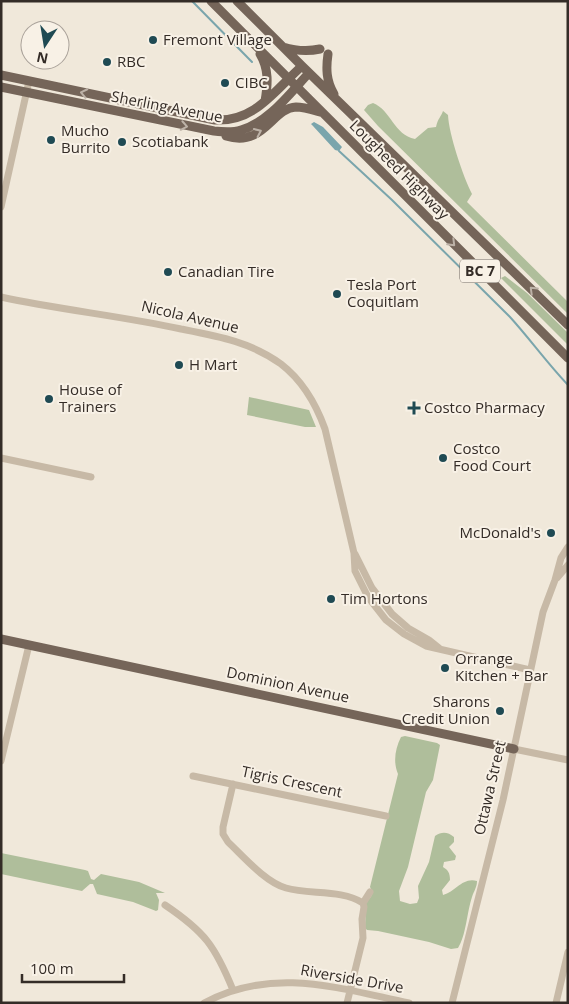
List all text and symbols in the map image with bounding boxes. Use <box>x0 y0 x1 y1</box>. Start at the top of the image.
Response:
north arrow <box>20 20 70 70</box>
place label: Fremont Village <box>163 29 272 49</box>
marker: Fremont Village <box>147 34 159 46</box>
text: N <box>35 48 50 69</box>
place label: RBC <box>117 51 145 71</box>
marker: RBC <box>101 56 113 68</box>
place label: CIBC <box>235 72 268 92</box>
marker: CIBC <box>219 77 231 89</box>
street label: Sherling Avenue <box>110 85 225 127</box>
one-way arrow <box>80 88 89 99</box>
street label: Lougheed Highway <box>346 115 454 224</box>
place label: Mucho Burrito <box>61 120 110 157</box>
one-way arrow <box>179 120 188 130</box>
one-way arrow <box>253 128 262 139</box>
place label: Scotiabank <box>132 131 209 151</box>
marker: Mucho Burrito <box>45 134 57 146</box>
marker: Scotiabank <box>116 136 128 148</box>
one-way arrow <box>446 237 455 246</box>
road number: BC 7 <box>460 260 500 282</box>
place label: Canadian Tire <box>178 261 274 281</box>
marker: Canadian Tire <box>162 266 174 278</box>
place label: Tesla Port Coquitlam <box>347 274 419 311</box>
one-way arrow <box>530 287 539 296</box>
marker: Tesla Port Coquitlam <box>331 288 343 300</box>
street label: Nicola Avenue <box>139 295 241 337</box>
place label: H Mart <box>189 354 237 374</box>
marker: H Mart <box>173 359 185 371</box>
place label: House of Trainers <box>59 379 123 416</box>
marker: House of Trainers <box>43 393 55 405</box>
place label: Costco Pharmacy <box>424 397 545 417</box>
marker: Costco Pharmacy <box>408 402 420 414</box>
place label: Costco Food Court <box>453 438 531 475</box>
marker: Costco Food Court <box>437 452 449 464</box>
place label: McDonald's <box>459 522 541 542</box>
marker: McDonald's <box>545 527 557 539</box>
place label: Tim Hortons <box>341 588 428 608</box>
marker: Tim Hortons <box>325 593 337 605</box>
place label: Orrange Kitchen + Bar <box>455 648 548 685</box>
street label: Dominion Avenue <box>225 661 351 707</box>
marker: Orrange Kitchen + Bar <box>439 662 451 674</box>
place label: Sharons Credit Union <box>402 691 490 728</box>
marker: Sharons Credit Union <box>494 705 506 717</box>
street label: Ottawa Street <box>468 739 510 837</box>
street label: Tigris Crescent <box>240 761 344 801</box>
scale bar <box>22 952 125 984</box>
text: 100 m <box>30 958 74 978</box>
street label: Riverside Drive <box>299 959 405 997</box>

